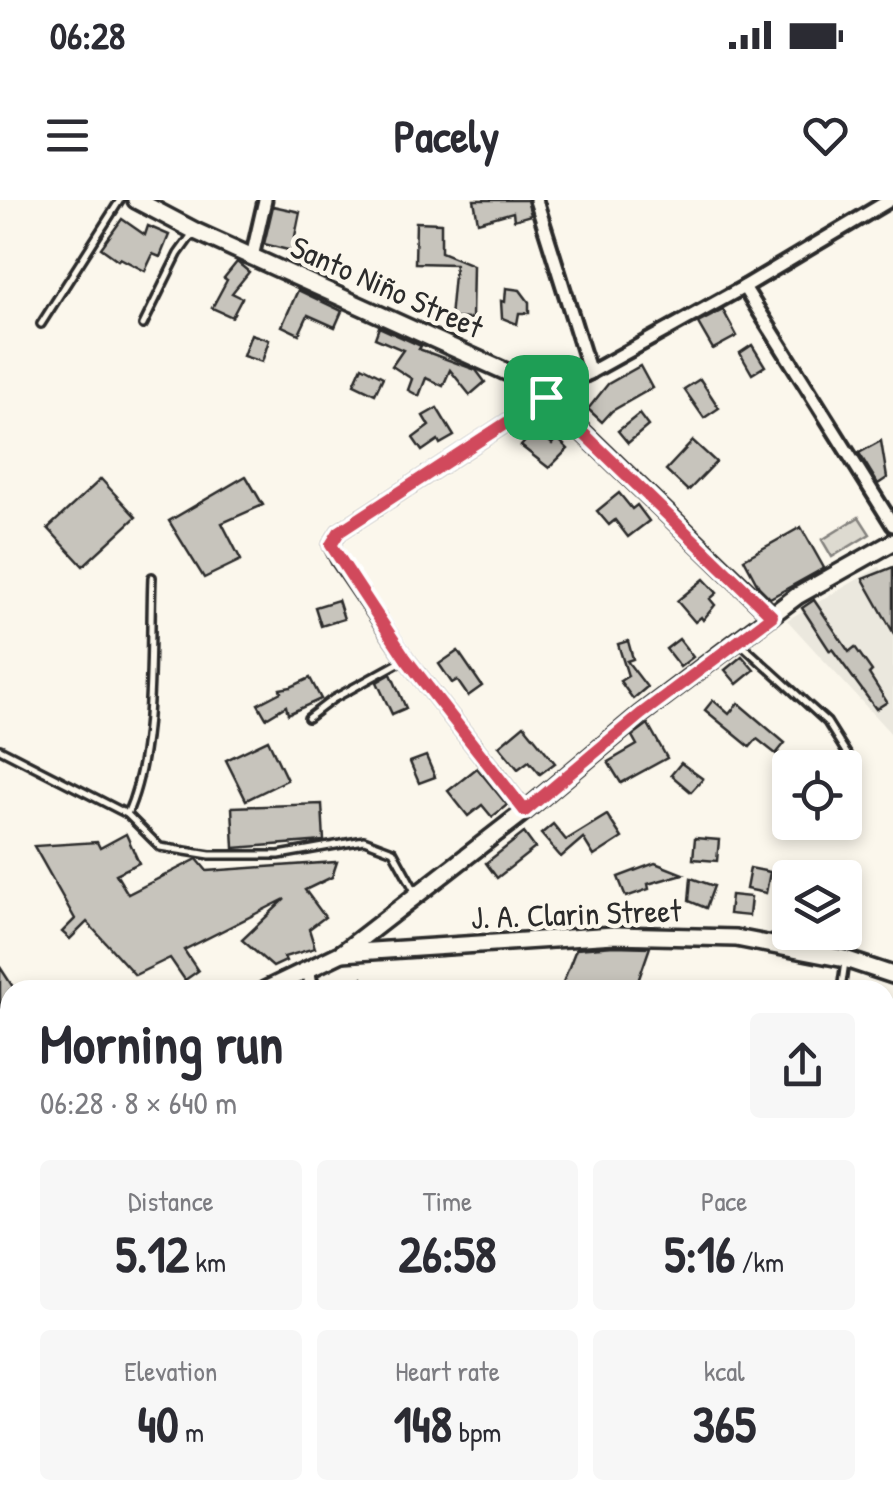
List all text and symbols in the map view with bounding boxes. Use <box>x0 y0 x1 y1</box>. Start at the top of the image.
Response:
text: 06:28 <box>50 9 125 61</box>
text: Pacely <box>394 105 499 166</box>
icon: menu <box>40 108 95 163</box>
icon: heart <box>798 108 853 163</box>
street label: Santo Niño Street <box>284 225 491 349</box>
pin <box>504 355 589 440</box>
icon: arrive <box>519 370 574 425</box>
map controls <box>772 750 862 950</box>
button: locate <box>772 750 862 840</box>
button: layers <box>772 860 862 950</box>
street label: J. A. Clarin Street <box>470 888 683 939</box>
text: Morning run <box>40 1006 283 1080</box>
button: share <box>750 1013 855 1118</box>
text: 06:28 · 8 × 640 m <box>40 1081 237 1124</box>
text: Distance <box>128 1182 214 1220</box>
text: Time <box>423 1182 472 1220</box>
text: Pace <box>701 1182 747 1220</box>
text: 5.12 <box>116 1220 189 1288</box>
text: 26:58 <box>399 1220 496 1288</box>
text: 5:16 <box>664 1220 735 1288</box>
text: km <box>189 1243 226 1281</box>
text: /km <box>735 1243 784 1281</box>
text: Elevation <box>124 1352 217 1390</box>
text: Heart rate <box>395 1352 500 1390</box>
text: kcal <box>704 1352 745 1390</box>
text: 40 <box>138 1390 179 1458</box>
text: 148 <box>394 1390 452 1458</box>
text: 365 <box>692 1390 756 1458</box>
text: m <box>179 1413 204 1451</box>
text: bpm <box>452 1413 501 1451</box>

